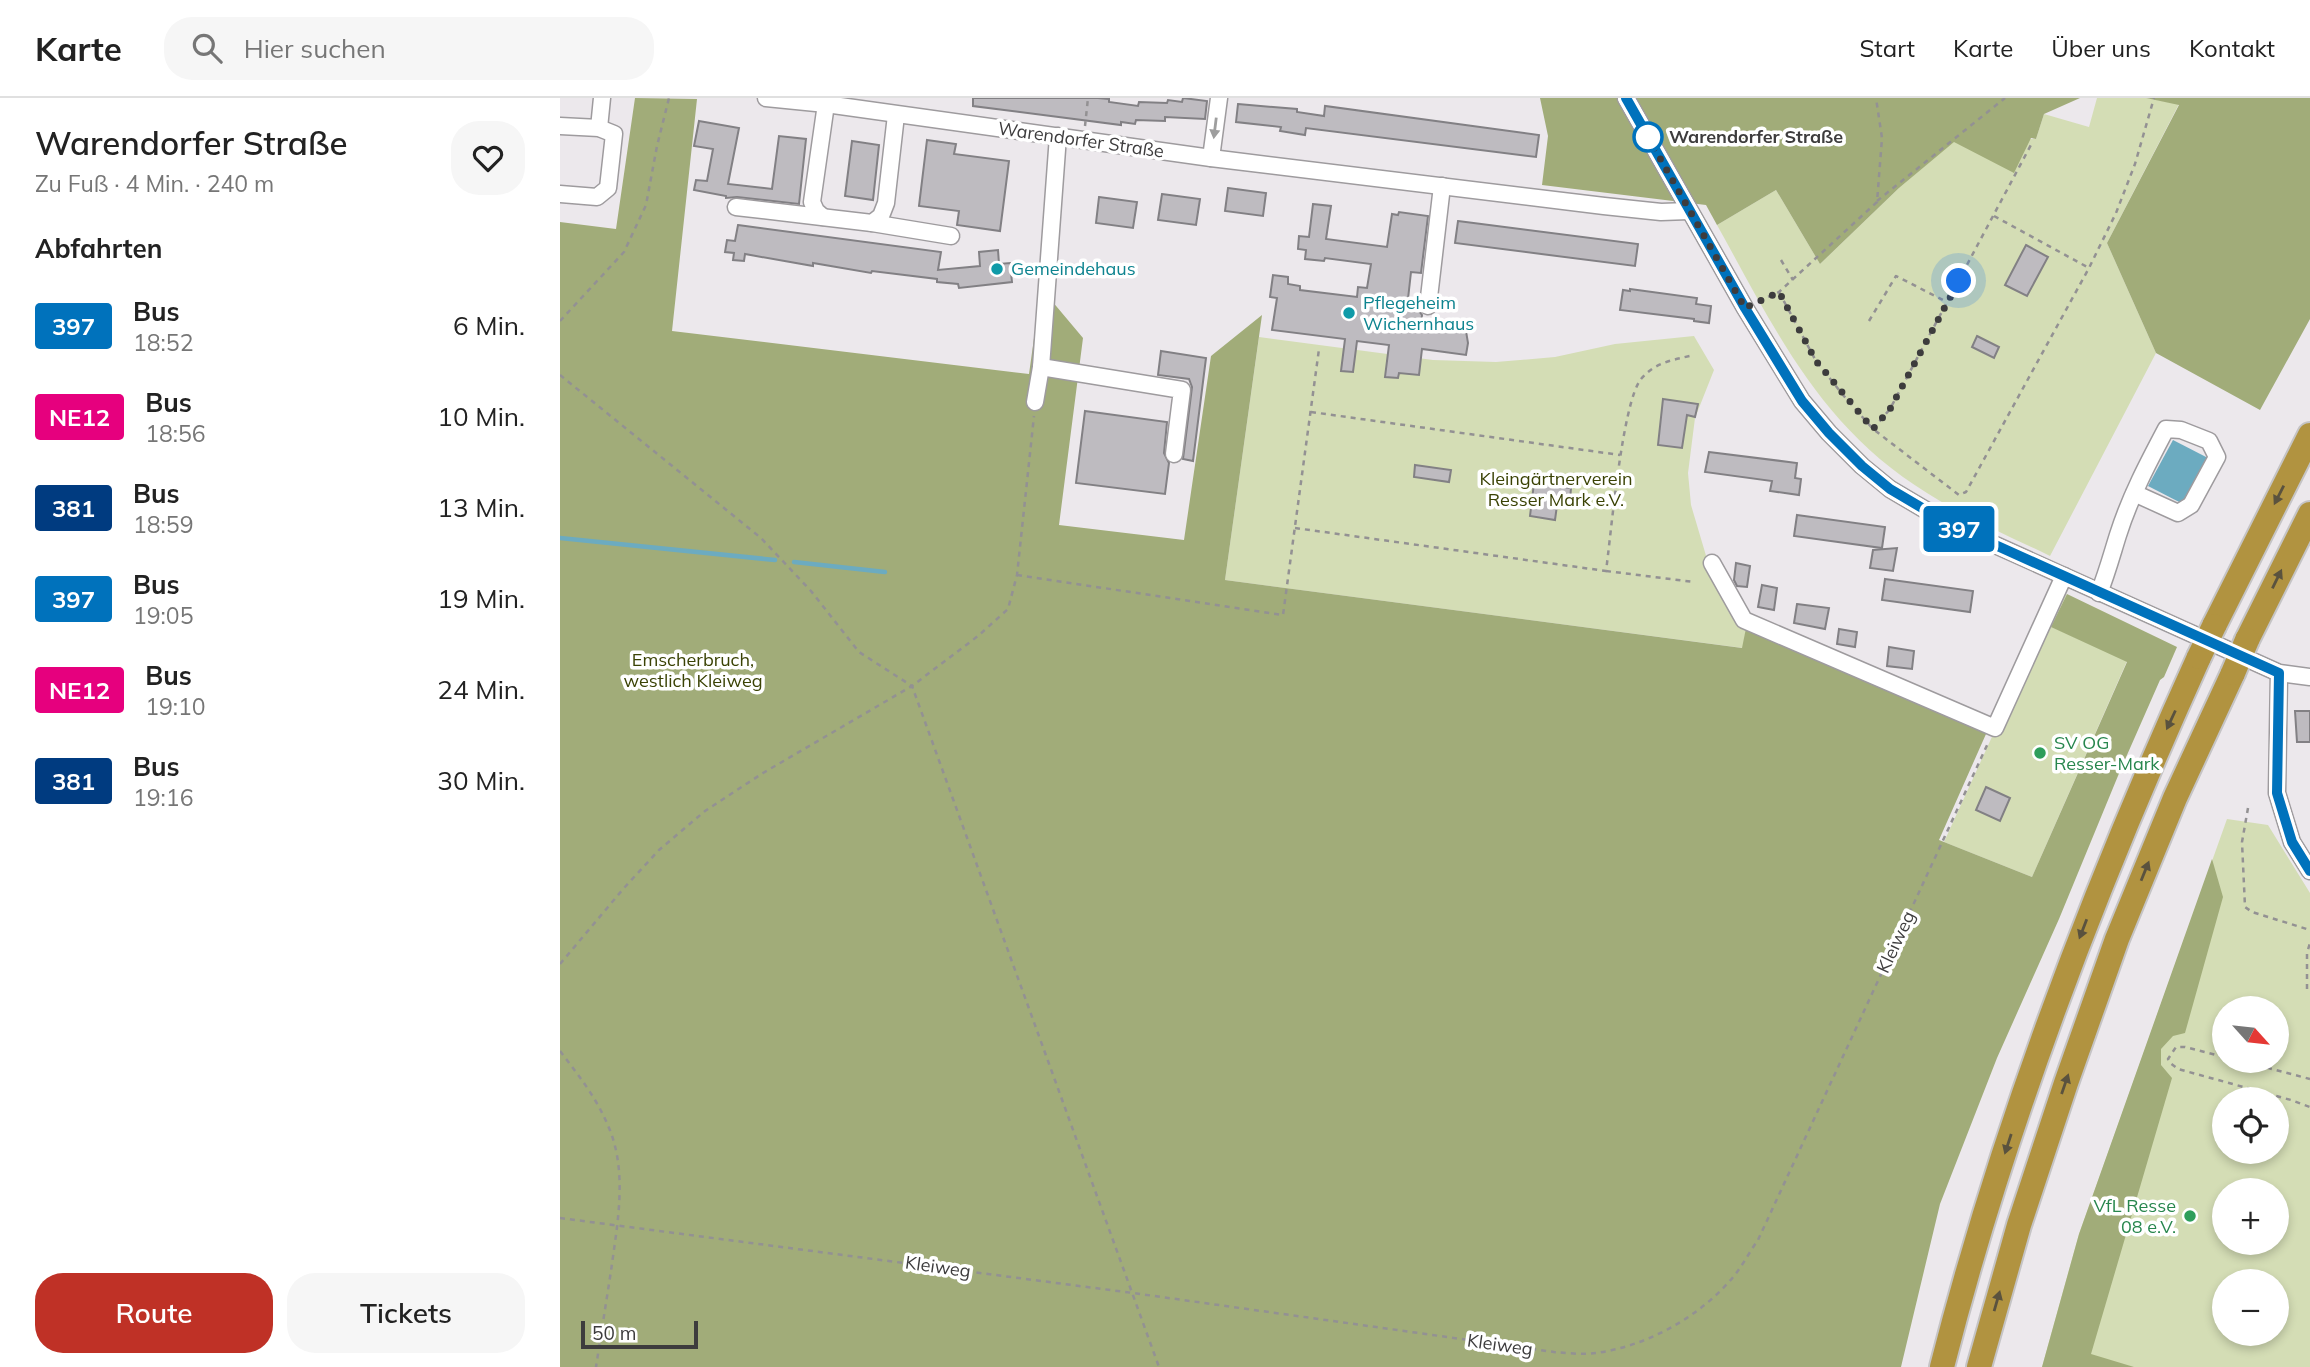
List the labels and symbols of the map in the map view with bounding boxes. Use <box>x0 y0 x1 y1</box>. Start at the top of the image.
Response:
street label: Warendorfer Straße <box>997 116 1166 163</box>
one-way arrow <box>1209 117 1220 139</box>
marker: Warendorfer Straße <box>1633 122 1663 152</box>
place label: Warendorfer Straße <box>1669 125 1843 148</box>
place label: Gemeindehaus <box>1011 257 1136 280</box>
marker: Gemeindehaus <box>989 261 1005 277</box>
your location <box>1941 263 1976 298</box>
place label: Pflegeheim Wichernhaus <box>1363 291 1474 335</box>
marker: Pflegeheim Wichernhaus <box>1341 305 1357 321</box>
park label: Kleingärtnerverein Resser Mark e.V. <box>1480 467 1632 511</box>
one-way arrow <box>2273 486 2285 506</box>
line badge: 397 <box>1919 506 1999 552</box>
one-way arrow <box>2272 569 2283 589</box>
park label: Emscherbruch, westlich Kleiweg <box>623 648 763 692</box>
one-way arrow <box>2165 709 2176 730</box>
place label: SV OG Resser-Mark <box>2054 731 2160 775</box>
marker: SV OG Resser-Mark <box>2032 745 2048 761</box>
one-way arrow <box>2140 861 2151 882</box>
street label: Kleiweg <box>1871 907 1920 977</box>
one-way arrow <box>2078 919 2089 940</box>
north arrow <box>2212 996 2289 1073</box>
one-way arrow <box>2060 1074 2071 1095</box>
one-way arrow <box>2002 1134 2013 1155</box>
place label: VfL Resse 08 e.V. <box>2093 1194 2176 1238</box>
marker: VfL Resse 08 e.V. <box>2182 1208 2198 1224</box>
street label: Kleiweg <box>904 1251 972 1282</box>
one-way arrow <box>1993 1290 2003 1311</box>
scale bar <box>581 1318 698 1350</box>
street label: Kleiweg <box>1466 1329 1534 1360</box>

